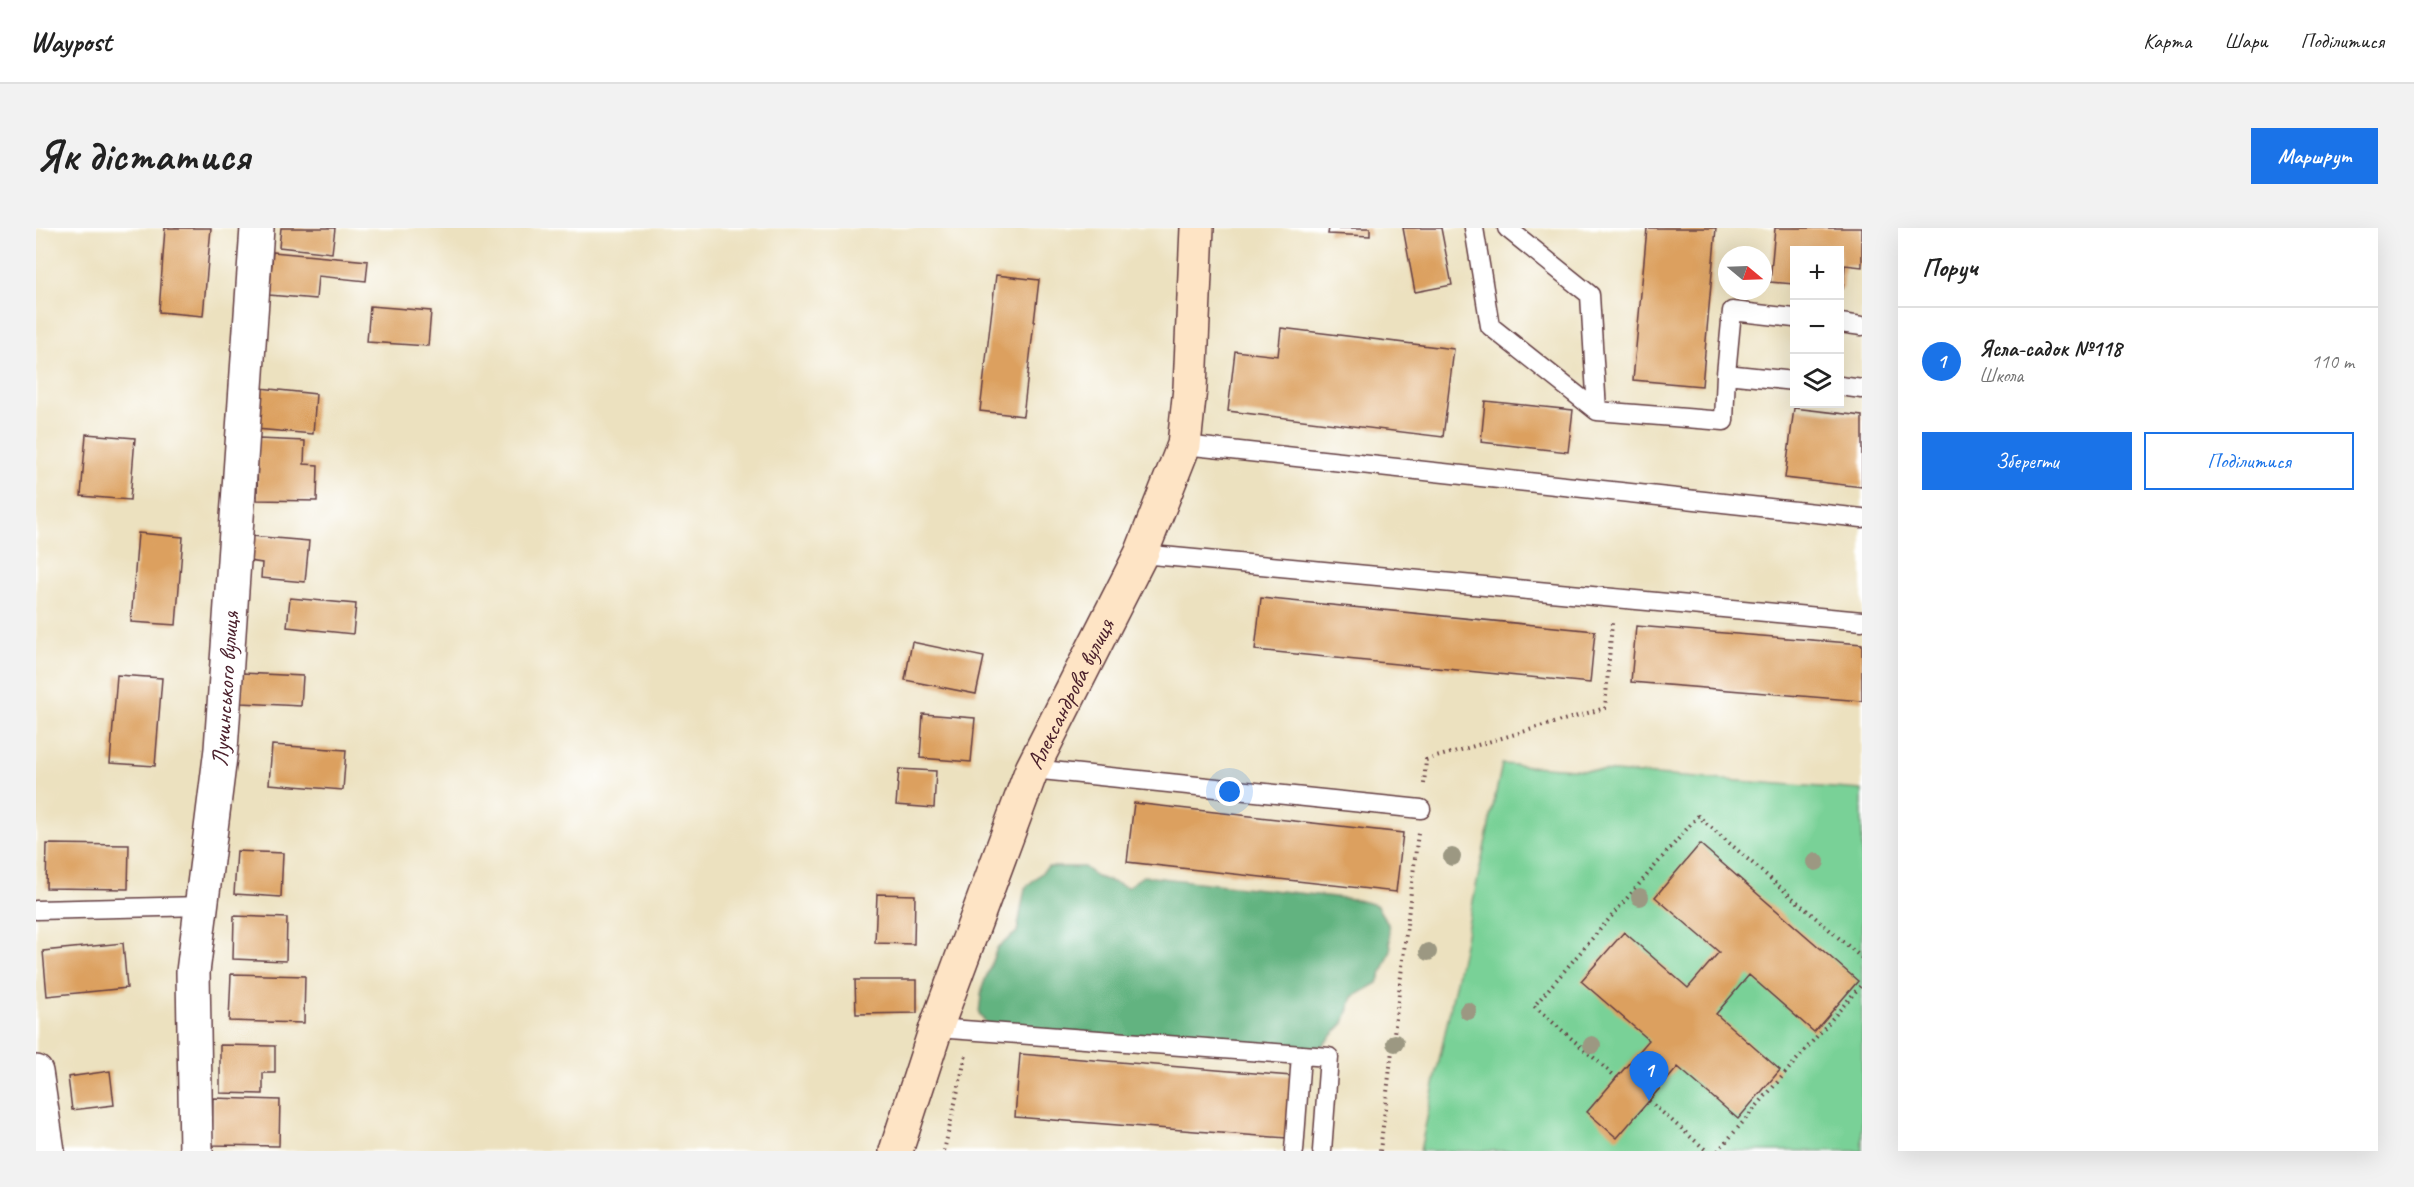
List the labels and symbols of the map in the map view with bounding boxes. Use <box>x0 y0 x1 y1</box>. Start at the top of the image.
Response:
north arrow <box>1718 246 1772 300</box>
street label: Лучинського вулиця <box>204 609 246 768</box>
street label: Александрова вулиця <box>1020 612 1121 774</box>
your location <box>1215 777 1244 806</box>
pin: 1 <box>1630 1052 1668 1101</box>

